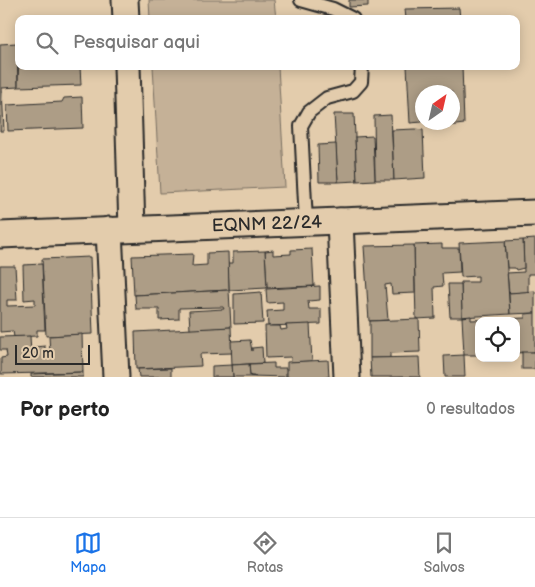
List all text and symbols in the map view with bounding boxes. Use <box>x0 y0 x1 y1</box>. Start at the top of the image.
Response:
search box <box>15 15 520 70</box>
icon: search <box>33 29 61 57</box>
text: Pesquisar aqui <box>73 31 200 54</box>
north arrow <box>415 85 460 130</box>
street label: EQNM 22/24 <box>212 212 322 236</box>
map controls <box>475 317 520 362</box>
button: locate <box>475 317 520 362</box>
scale bar <box>15 342 90 365</box>
text: 20 m <box>22 345 54 362</box>
text: Por perto <box>20 397 110 422</box>
text: 0 resultados <box>426 400 515 419</box>
tab: Mapa <box>70 529 106 576</box>
tab: Rotas <box>247 529 283 576</box>
tab: Salvos <box>424 529 465 576</box>

